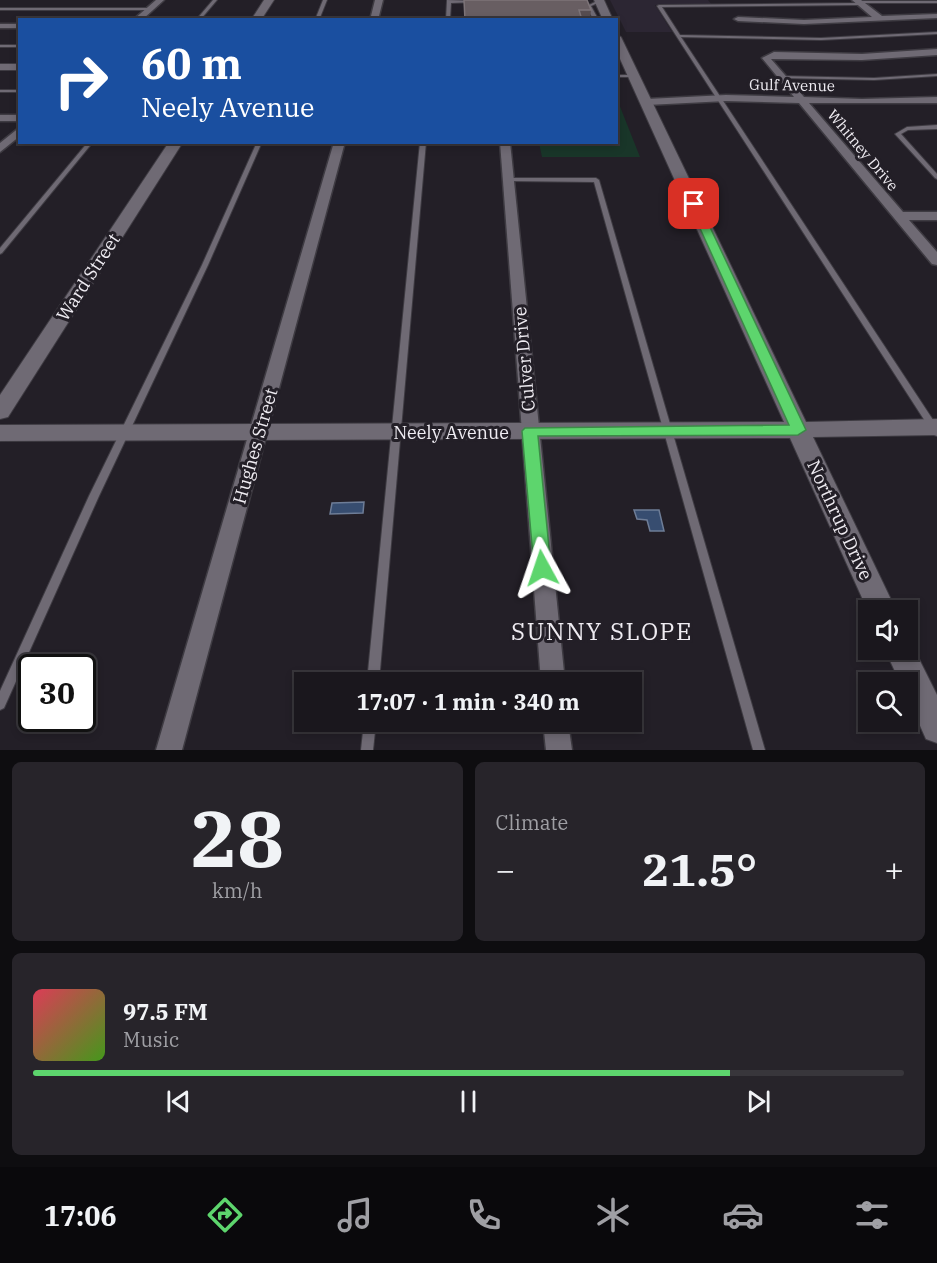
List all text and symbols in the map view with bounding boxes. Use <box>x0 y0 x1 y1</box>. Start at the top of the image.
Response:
text: 60 m <box>141 36 242 91</box>
icon: right <box>42 42 120 120</box>
street label: Gulf Avenue <box>749 75 835 95</box>
text: Neely Avenue <box>141 89 315 124</box>
street label: Whitney Drive <box>823 105 903 195</box>
pin <box>668 178 719 229</box>
icon: arrive <box>677 187 710 220</box>
street label: Ward Street <box>51 229 125 325</box>
street label: Culver Drive <box>508 306 540 412</box>
street label: Hughes Street <box>227 385 283 507</box>
street label: Neely Avenue <box>393 421 509 444</box>
street label: Northrup Drive <box>802 456 878 584</box>
position arrow <box>510 536 574 600</box>
map controls <box>858 600 918 732</box>
button: sound <box>858 600 918 660</box>
district label: SUNNY SLOPE <box>511 615 693 647</box>
speed limit sign: 30 <box>18 654 96 732</box>
button: search <box>858 672 918 732</box>
text: 17:07 · 1 min · 340 m <box>356 687 580 716</box>
text: 28 <box>190 787 284 888</box>
text: Climate <box>496 809 568 836</box>
text: 21.5° <box>642 840 757 898</box>
text: − <box>496 848 515 891</box>
text: + <box>884 848 904 891</box>
text: km/h <box>212 877 263 904</box>
text: 97.5 FM <box>123 997 208 1026</box>
text: Music <box>123 1026 179 1053</box>
icon: previous <box>162 1085 195 1118</box>
icon: pause <box>452 1085 485 1118</box>
icon: next <box>742 1085 775 1118</box>
icon: directions <box>204 1194 246 1236</box>
icon: music <box>334 1194 376 1236</box>
icon: phone <box>463 1194 505 1236</box>
icon: climate <box>592 1194 634 1236</box>
icon: car <box>722 1194 764 1236</box>
icon: filters <box>851 1194 893 1236</box>
text: 17:06 <box>44 1198 117 1233</box>

